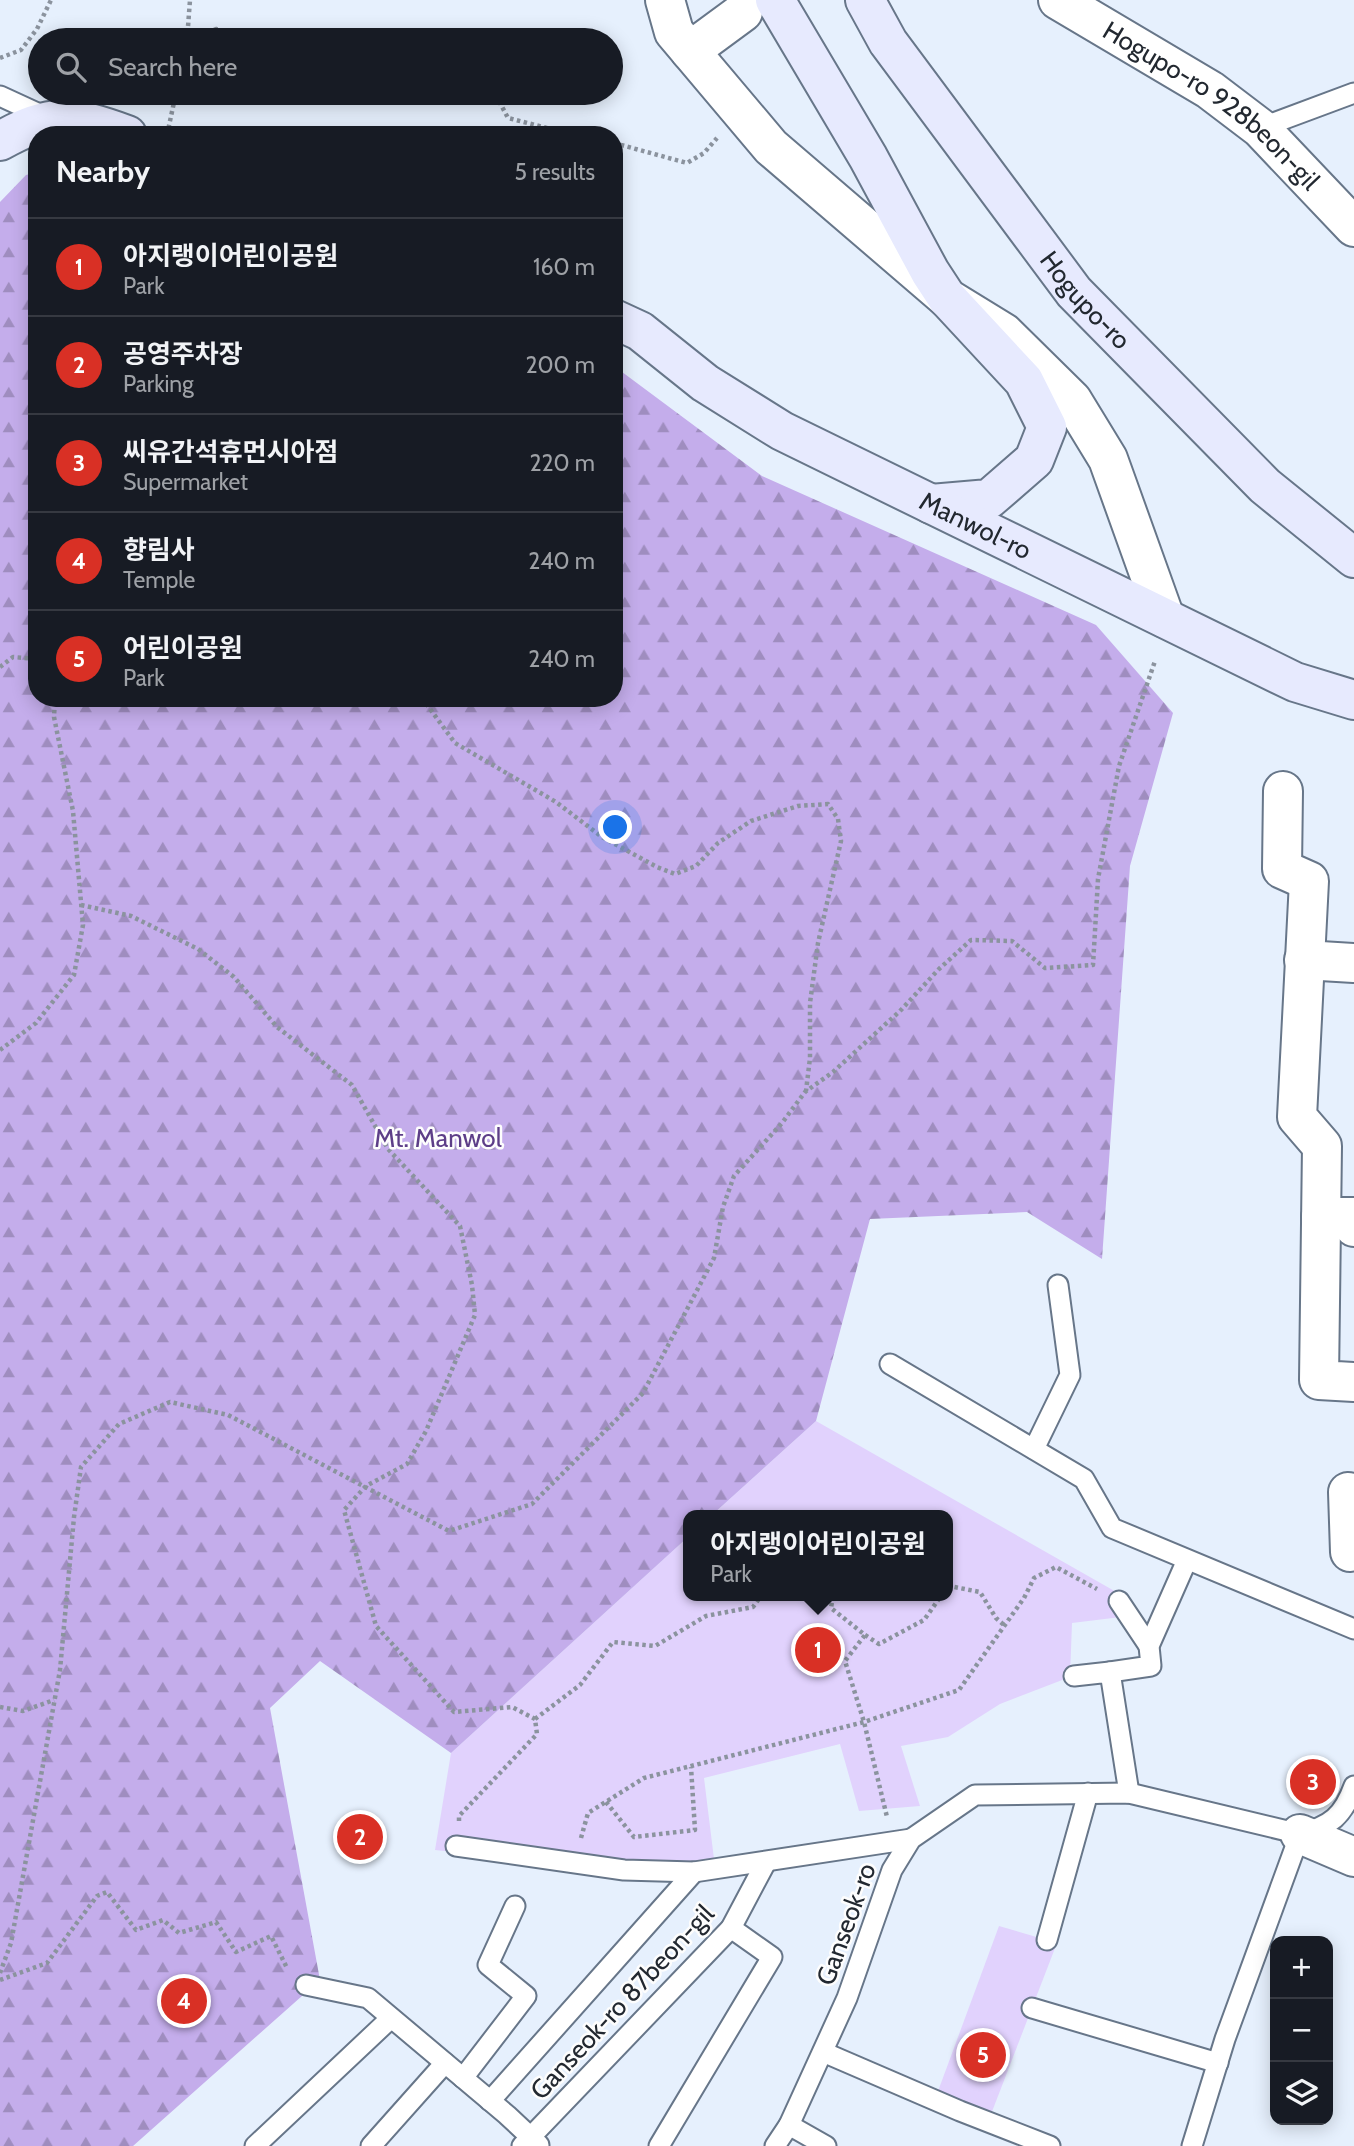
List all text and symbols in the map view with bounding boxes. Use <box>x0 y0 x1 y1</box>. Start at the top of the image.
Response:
street label: Hogupo-ro 928beon-gil <box>1097 14 1326 197</box>
search box <box>28 28 623 105</box>
icon: search <box>52 48 90 86</box>
text: Search here <box>108 51 237 83</box>
text: Nearby <box>56 153 150 190</box>
text: 5 results <box>514 158 595 186</box>
text: 아지랭이어린이공원 <box>123 240 338 272</box>
street label: Hogupo-ro <box>1033 245 1137 356</box>
text: 1 <box>75 253 83 281</box>
text: 160 m <box>533 253 595 281</box>
text: Park <box>123 272 164 300</box>
text: 공영주차장 <box>123 338 243 370</box>
text: 2 <box>73 351 85 379</box>
text: 200 m <box>525 351 595 379</box>
text: Parking <box>123 370 194 398</box>
text: 씨유간석휴먼시아점 <box>123 436 338 468</box>
text: 3 <box>73 449 85 477</box>
text: 220 m <box>529 449 595 477</box>
text: Supermarket <box>123 468 248 496</box>
street label: Manwol-ro <box>914 485 1036 566</box>
text: 향림사 <box>123 534 195 566</box>
text: 4 <box>72 547 86 575</box>
text: 240 m <box>528 547 595 575</box>
text: Temple <box>123 566 195 594</box>
text: 어린이공원 <box>123 632 243 664</box>
text: 5 <box>73 645 85 673</box>
text: 240 m <box>528 645 595 673</box>
text: Park <box>123 664 164 692</box>
your location <box>598 810 632 844</box>
park label: Mt. Manwol <box>374 1122 502 1154</box>
popup <box>683 1510 953 1601</box>
text: 아지랭이어린이공원 <box>710 1528 926 1560</box>
text: Park <box>710 1560 752 1588</box>
pin: 1 <box>795 1624 841 1676</box>
pin: 3 <box>1290 1756 1336 1808</box>
pin: 2 <box>337 1811 383 1863</box>
street label: Ganseok-ro <box>809 1859 883 1989</box>
street label: Ganseok-ro 87beon-gil <box>523 1898 721 2106</box>
map controls <box>1270 1936 1333 2125</box>
button: + <box>1270 1936 1333 1999</box>
pin: 4 <box>161 1975 207 2027</box>
button: − <box>1270 1999 1333 2062</box>
pin: 5 <box>960 2029 1006 2081</box>
button: layers <box>1270 2062 1333 2125</box>

